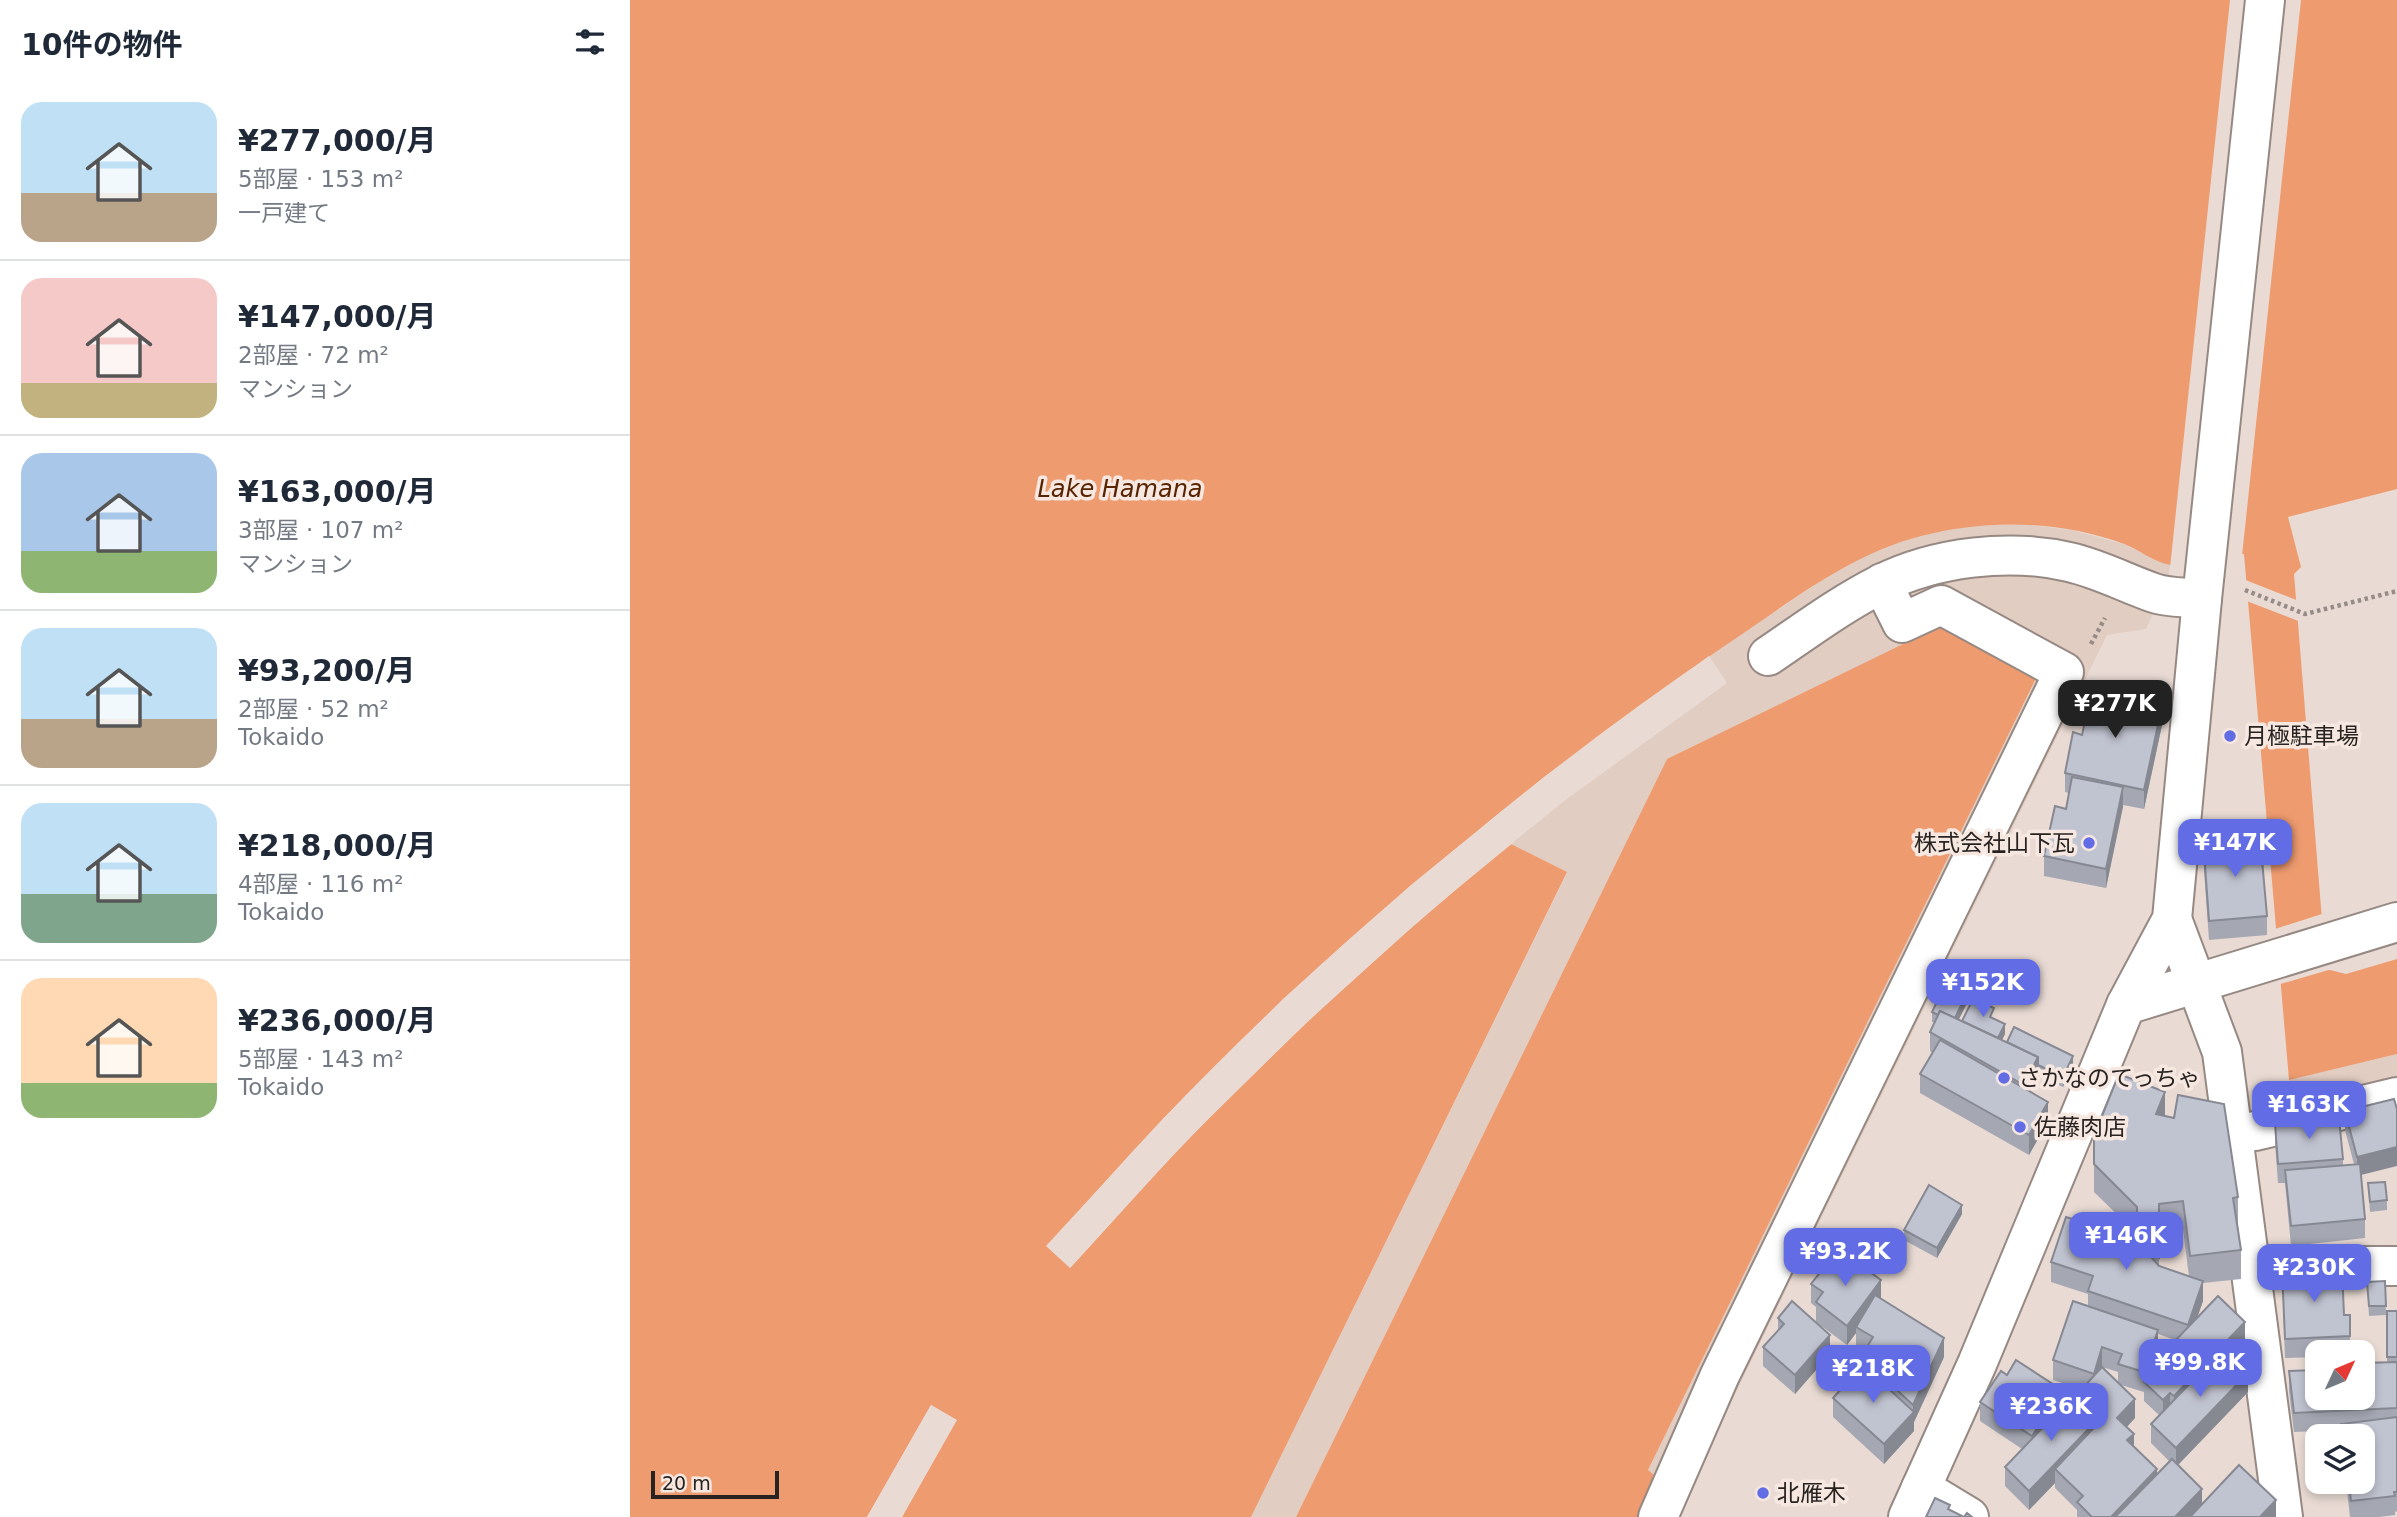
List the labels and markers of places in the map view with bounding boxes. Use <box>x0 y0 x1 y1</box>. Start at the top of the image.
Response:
pin: ¥277K <box>2066 680 2164 740</box>
place label: 月極駐車場 <box>2244 723 2359 749</box>
marker: 月極駐車場 <box>2222 728 2238 744</box>
pin: ¥147K <box>2186 820 2284 879</box>
place label: 株式会社山下瓦 <box>1914 830 2075 856</box>
marker: 株式会社山下瓦 <box>2081 835 2097 851</box>
pin: ¥152K <box>1934 960 2032 1019</box>
place label: さかなのてっちゃ <box>2018 1065 2201 1091</box>
marker: さかなのてっちゃ <box>1996 1070 2012 1086</box>
pin: ¥163K <box>2260 1082 2358 1141</box>
place label: 佐藤肉店 <box>2034 1114 2126 1140</box>
marker: 佐藤肉店 <box>2012 1119 2028 1135</box>
pin: ¥146K <box>2077 1212 2175 1272</box>
pin: ¥93.2K <box>1788 1228 1902 1288</box>
pin: ¥230K <box>2265 1244 2363 1304</box>
pin: ¥99.8K <box>2143 1340 2257 1399</box>
pin: ¥218K <box>1824 1346 1922 1405</box>
pin: ¥236K <box>2002 1384 2100 1443</box>
place label: 北雁木 <box>1777 1480 1846 1506</box>
marker: 北雁木 <box>1755 1485 1771 1501</box>

